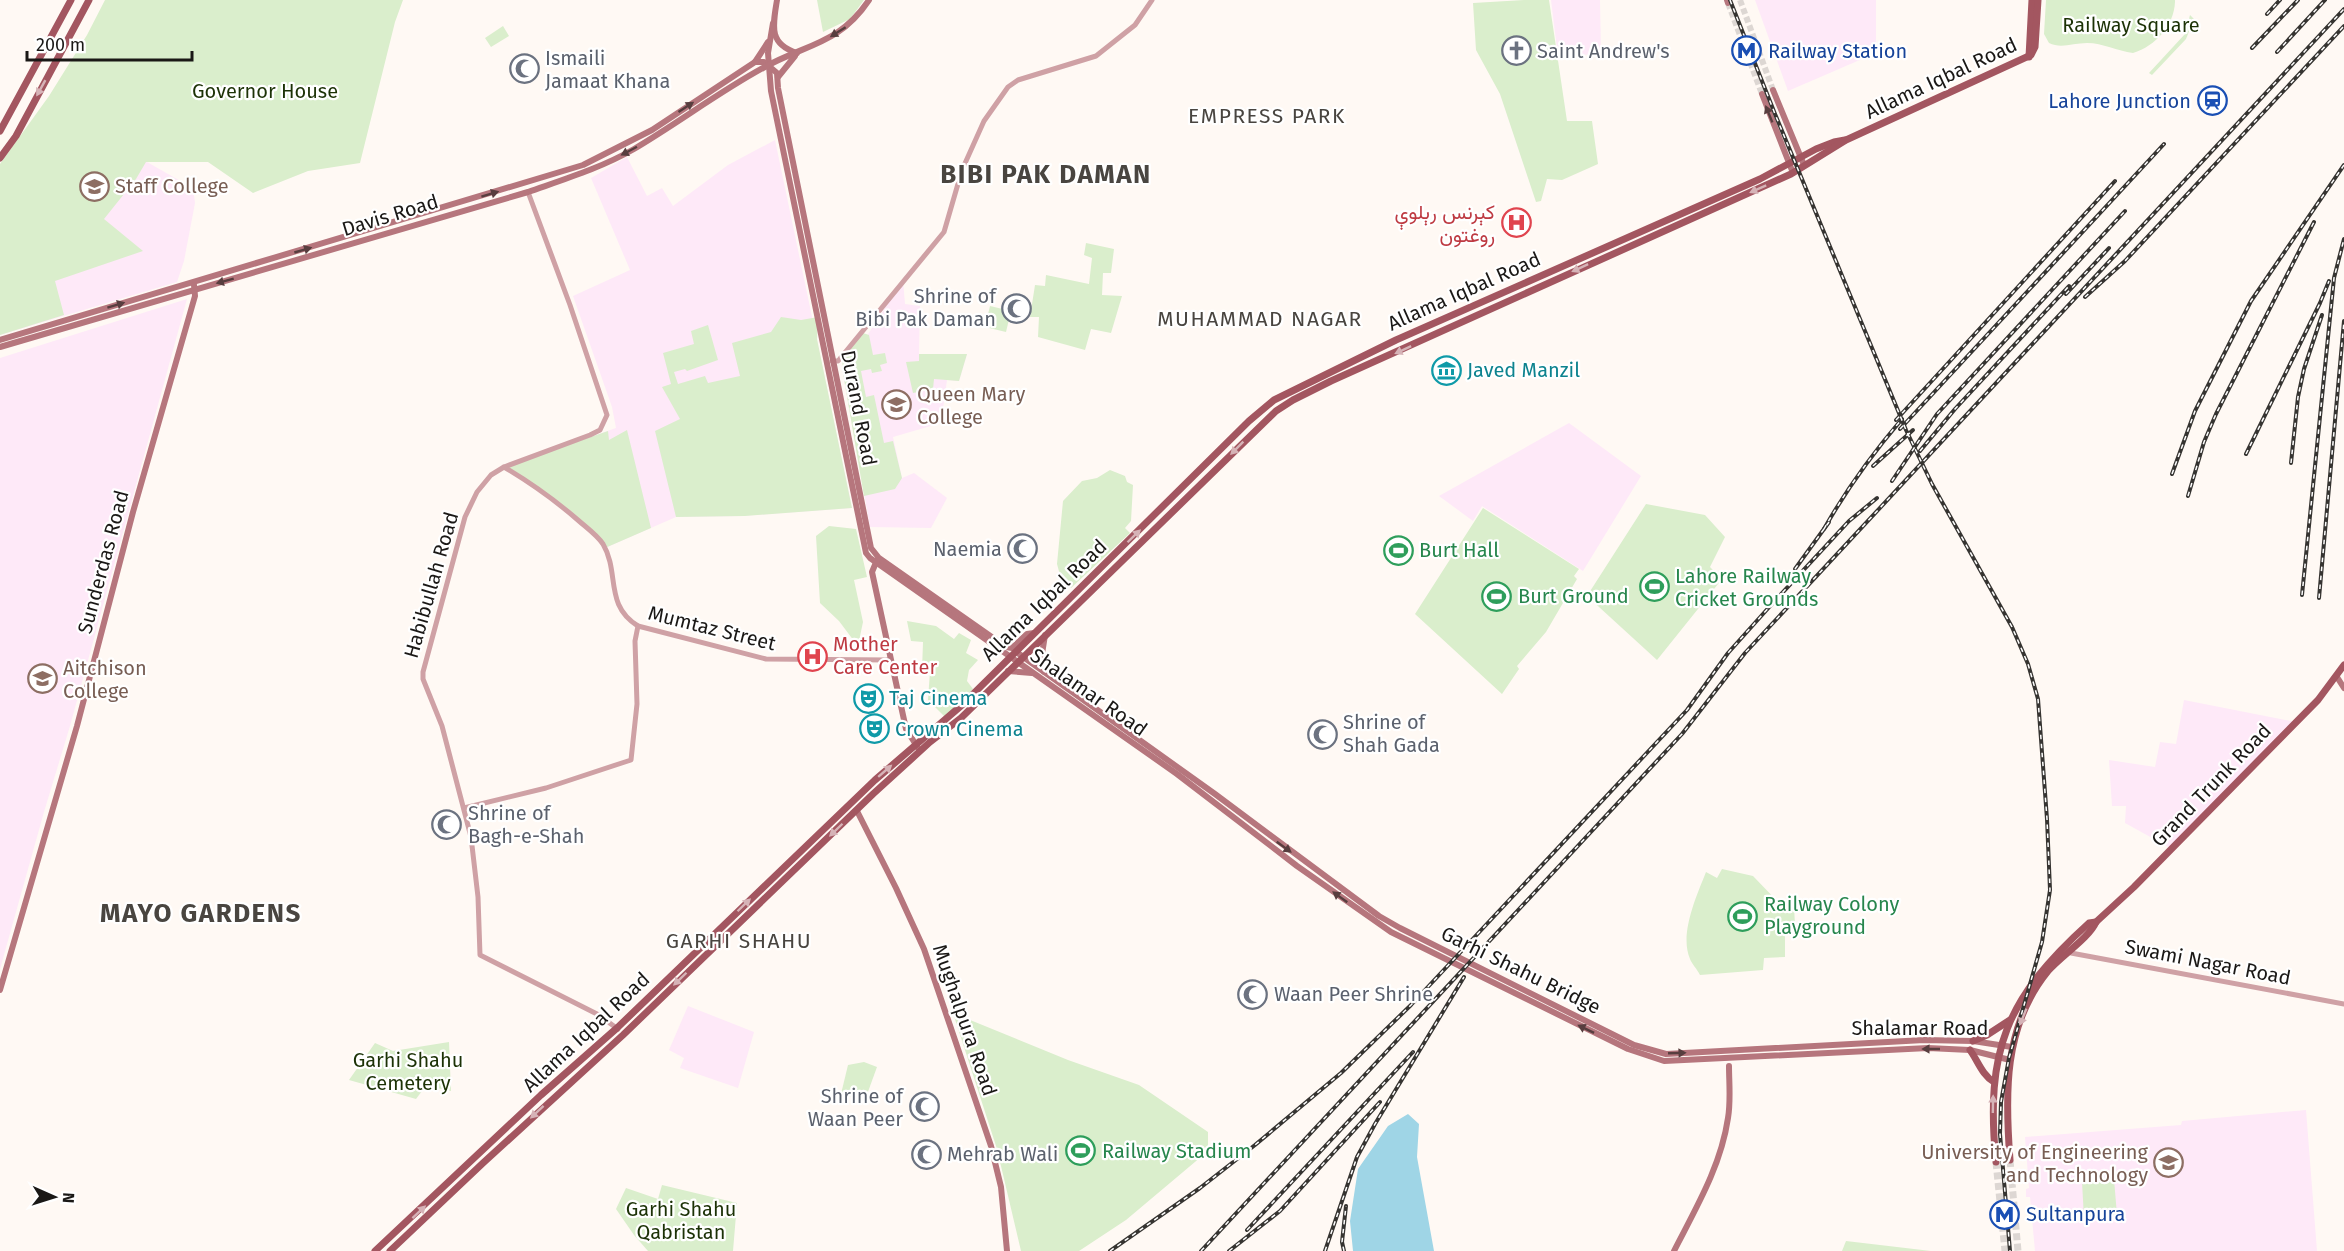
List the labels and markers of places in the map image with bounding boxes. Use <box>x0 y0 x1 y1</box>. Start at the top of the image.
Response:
church icon: Saint Andrew's <box>1500 35 1532 67</box>
metro station icon: Railway Station <box>1731 35 1763 67</box>
place label: Saint Andrew's <box>1537 39 1670 63</box>
place label: Railway Station <box>1768 39 1907 63</box>
place label: Ismaili Jamaat Khana <box>545 46 670 93</box>
mosque icon: Ismaili Jamaat Khana <box>508 53 540 85</box>
station icon: Lahore Junction <box>2196 85 2228 117</box>
place label: Lahore Junction <box>2048 89 2191 113</box>
school or university icon: Staff College <box>78 170 110 202</box>
place label: Staff College <box>115 174 229 198</box>
place label: کېرنس رېلوې روغتون <box>1395 200 1495 248</box>
hospital icon: کېرنس رېلوې روغتون <box>1500 207 1532 239</box>
place label: Shrine of Bibi Pak Daman <box>855 284 997 331</box>
mosque icon: Shrine of Bibi Pak Daman <box>1001 292 1033 324</box>
museum icon: Javed Manzil <box>1430 354 1462 386</box>
place label: Javed Manzil <box>1467 358 1580 382</box>
place label: Queen Mary College <box>917 382 1025 429</box>
school or university icon: Queen Mary College <box>880 389 912 421</box>
mosque icon: Naemia <box>1007 533 1039 565</box>
sports icon: Burt Hall <box>1382 534 1414 566</box>
place label: Naemia <box>933 537 1002 561</box>
place label: Burt Hall <box>1419 538 1499 562</box>
place label: Lahore Railway Cricket Grounds <box>1675 564 1818 611</box>
sports icon: Lahore Railway Cricket Grounds <box>1638 571 1670 603</box>
sports icon: Burt Ground <box>1481 580 1513 612</box>
place label: Burt Ground <box>1518 584 1629 608</box>
place label: Mother Care Center <box>833 632 937 679</box>
hospital icon: Mother Care Center <box>796 640 828 672</box>
place label: Aitchison College <box>63 656 147 703</box>
school or university icon: Aitchison College <box>26 663 58 695</box>
theatre icon: Taj Cinema <box>852 682 884 714</box>
place label: Taj Cinema <box>889 686 987 710</box>
place label: Shrine of Shah Gada <box>1343 710 1440 757</box>
theatre icon: Crown Cinema <box>858 713 890 745</box>
place label: Crown Cinema <box>895 717 1024 741</box>
mosque icon: Shrine of Shah Gada <box>1306 718 1338 750</box>
place label: Shrine of Bagh-e-Shah <box>468 801 584 848</box>
mosque icon: Shrine of Bagh-e-Shah <box>431 808 463 840</box>
place label: Railway Colony Playground <box>1764 892 1900 939</box>
sports icon: Railway Colony Playground <box>1727 900 1759 932</box>
mosque icon: Waan Peer Shrine <box>1237 978 1269 1010</box>
place label: Waan Peer Shrine <box>1274 982 1433 1006</box>
place label: Shrine of Waan Peer <box>808 1084 904 1131</box>
mosque icon: Shrine of Waan Peer <box>908 1091 940 1123</box>
sports icon: Railway Stadium <box>1065 1135 1097 1167</box>
mosque icon: Mehrab Wali <box>910 1138 942 1170</box>
place label: Railway Stadium <box>1102 1139 1251 1163</box>
place label: University of Engineering and Technology <box>1921 1140 2149 1187</box>
place label: Mehrab Wali <box>947 1142 1058 1166</box>
school or university icon: University of Engineering and Technology <box>2153 1147 2185 1179</box>
metro station icon: Sultanpura <box>1989 1198 2021 1230</box>
place label: Sultanpura <box>2026 1202 2126 1226</box>

